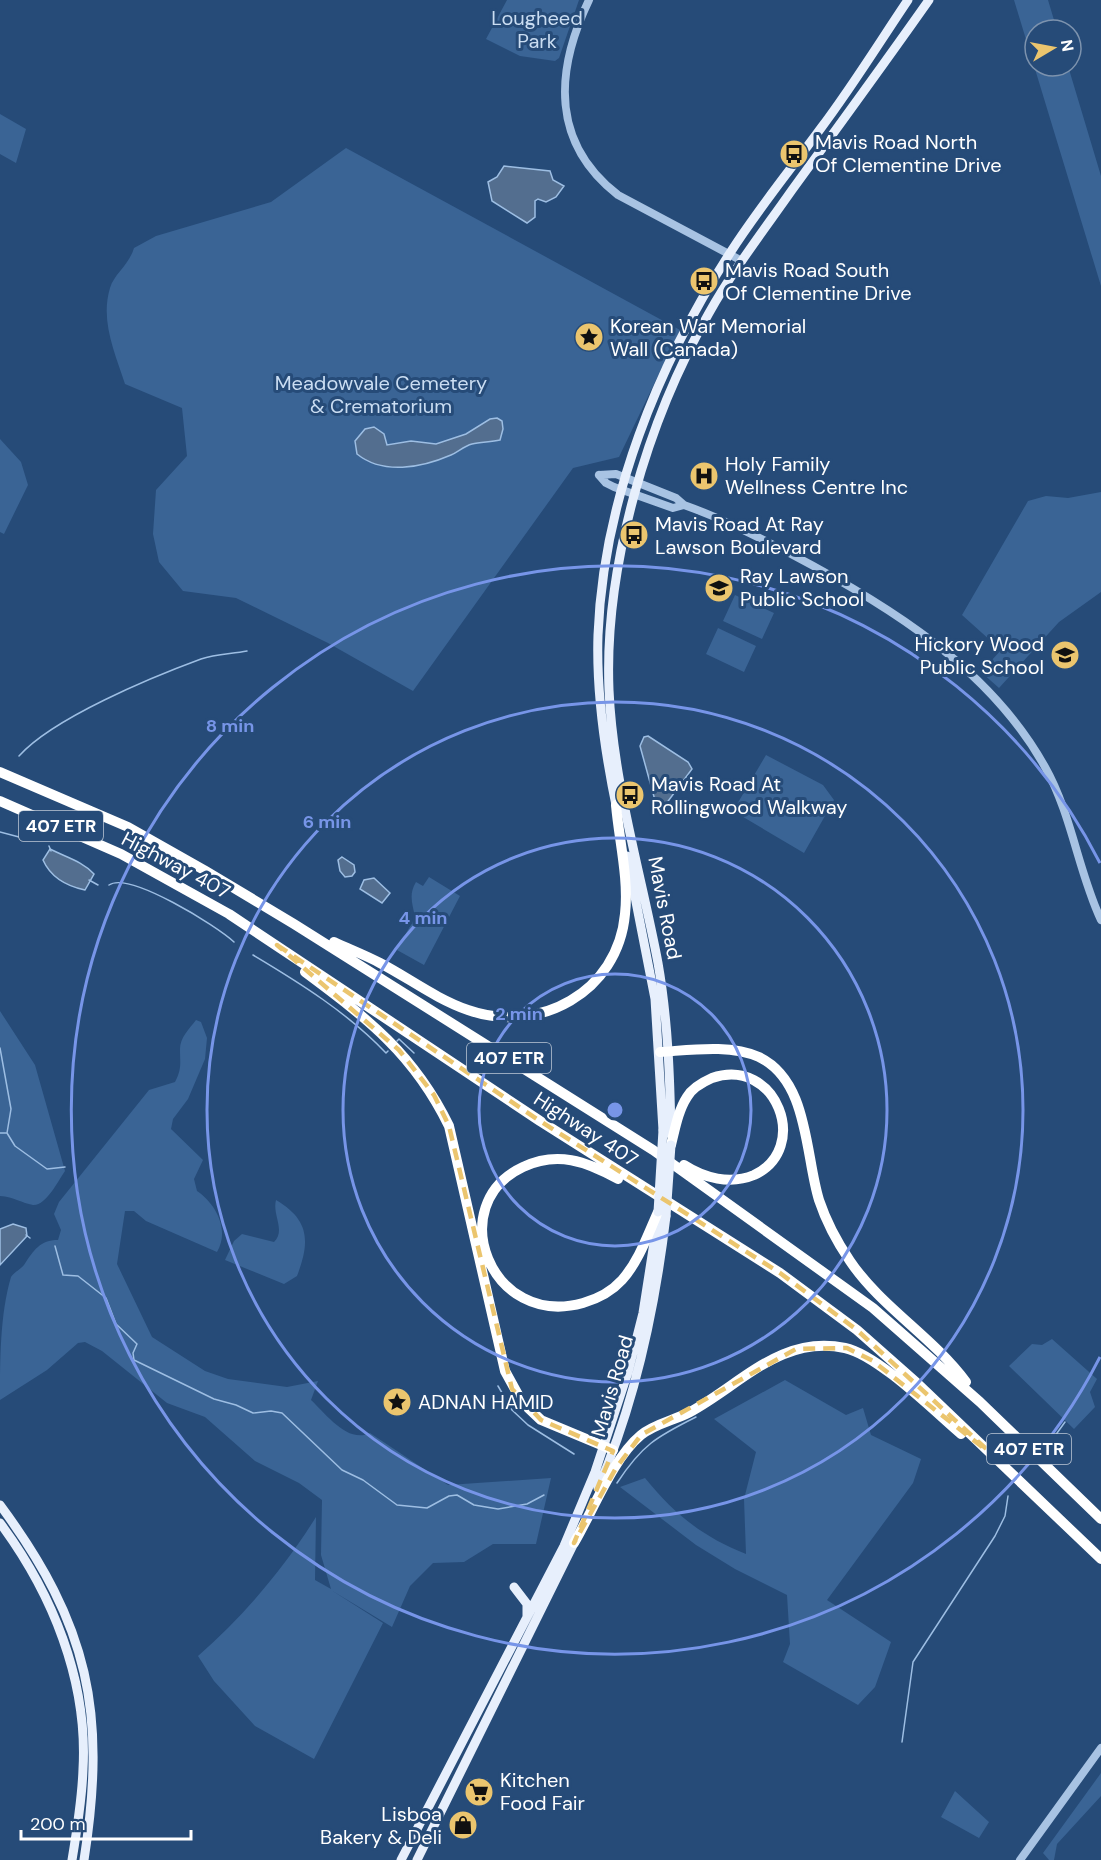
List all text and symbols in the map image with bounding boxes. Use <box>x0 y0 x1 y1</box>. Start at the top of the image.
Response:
park label: Lougheed Park <box>491 5 583 54</box>
north arrow <box>1023 18 1083 78</box>
text: N <box>1056 38 1079 53</box>
place label: Mavis Road North Of Clementine Drive <box>815 129 1002 178</box>
bus stop icon: Mavis Road North Of Clementine Drive <box>778 138 810 170</box>
place label: Mavis Road South Of Clementine Drive <box>725 257 912 306</box>
bus stop icon: Mavis Road South Of Clementine Drive <box>688 265 720 297</box>
place label: Korean War Memorial Wall (Canada) <box>610 313 806 362</box>
place icon: Korean War Memorial Wall (Canada) <box>573 321 605 353</box>
park label: Meadowvale Cemetery & Crematorium <box>275 370 487 419</box>
place label: Holy Family Wellness Centre Inc <box>725 451 908 500</box>
hospital icon: Holy Family Wellness Centre Inc <box>688 460 720 492</box>
place label: Mavis Road At Ray Lawson Boulevard <box>655 511 824 560</box>
bus stop icon: Mavis Road At Ray Lawson Boulevard <box>618 519 650 551</box>
place label: Ray Lawson Public School <box>740 563 864 612</box>
school or university icon: Ray Lawson Public School <box>703 572 735 604</box>
place label: Hickory Wood Public School <box>914 631 1044 680</box>
school or university icon: Hickory Wood Public School <box>1049 639 1081 671</box>
text: 8 min <box>206 714 254 738</box>
place label: Mavis Road At Rollingwood Walkway <box>651 771 847 820</box>
bus stop icon: Mavis Road At Rollingwood Walkway <box>614 779 646 811</box>
text: 6 min <box>303 810 351 834</box>
road number: 407 ETR <box>19 811 103 841</box>
street label: Highway 407 <box>117 826 235 904</box>
street label: Mavis Road <box>642 854 688 962</box>
text: 4 min <box>399 906 447 930</box>
text: 2 min <box>495 1002 543 1026</box>
road number: 407 ETR <box>467 1043 551 1073</box>
street label: Highway 407 <box>529 1086 643 1172</box>
centre of rings <box>605 1100 625 1120</box>
street label: Mavis Road <box>585 1332 639 1440</box>
place icon: ADNAN HAMID <box>381 1386 413 1418</box>
place label: ADNAN HAMID <box>418 1389 553 1415</box>
road number: 407 ETR <box>987 1434 1071 1464</box>
place label: Kitchen Food Fair <box>500 1767 585 1816</box>
supermarket icon: Kitchen Food Fair <box>463 1776 495 1808</box>
place label: Lisboa Bakery & Deli <box>320 1801 442 1850</box>
scale bar <box>21 1803 190 1841</box>
shop icon: Lisboa Bakery & Deli <box>447 1809 479 1841</box>
text: 200 m <box>30 1812 86 1836</box>

